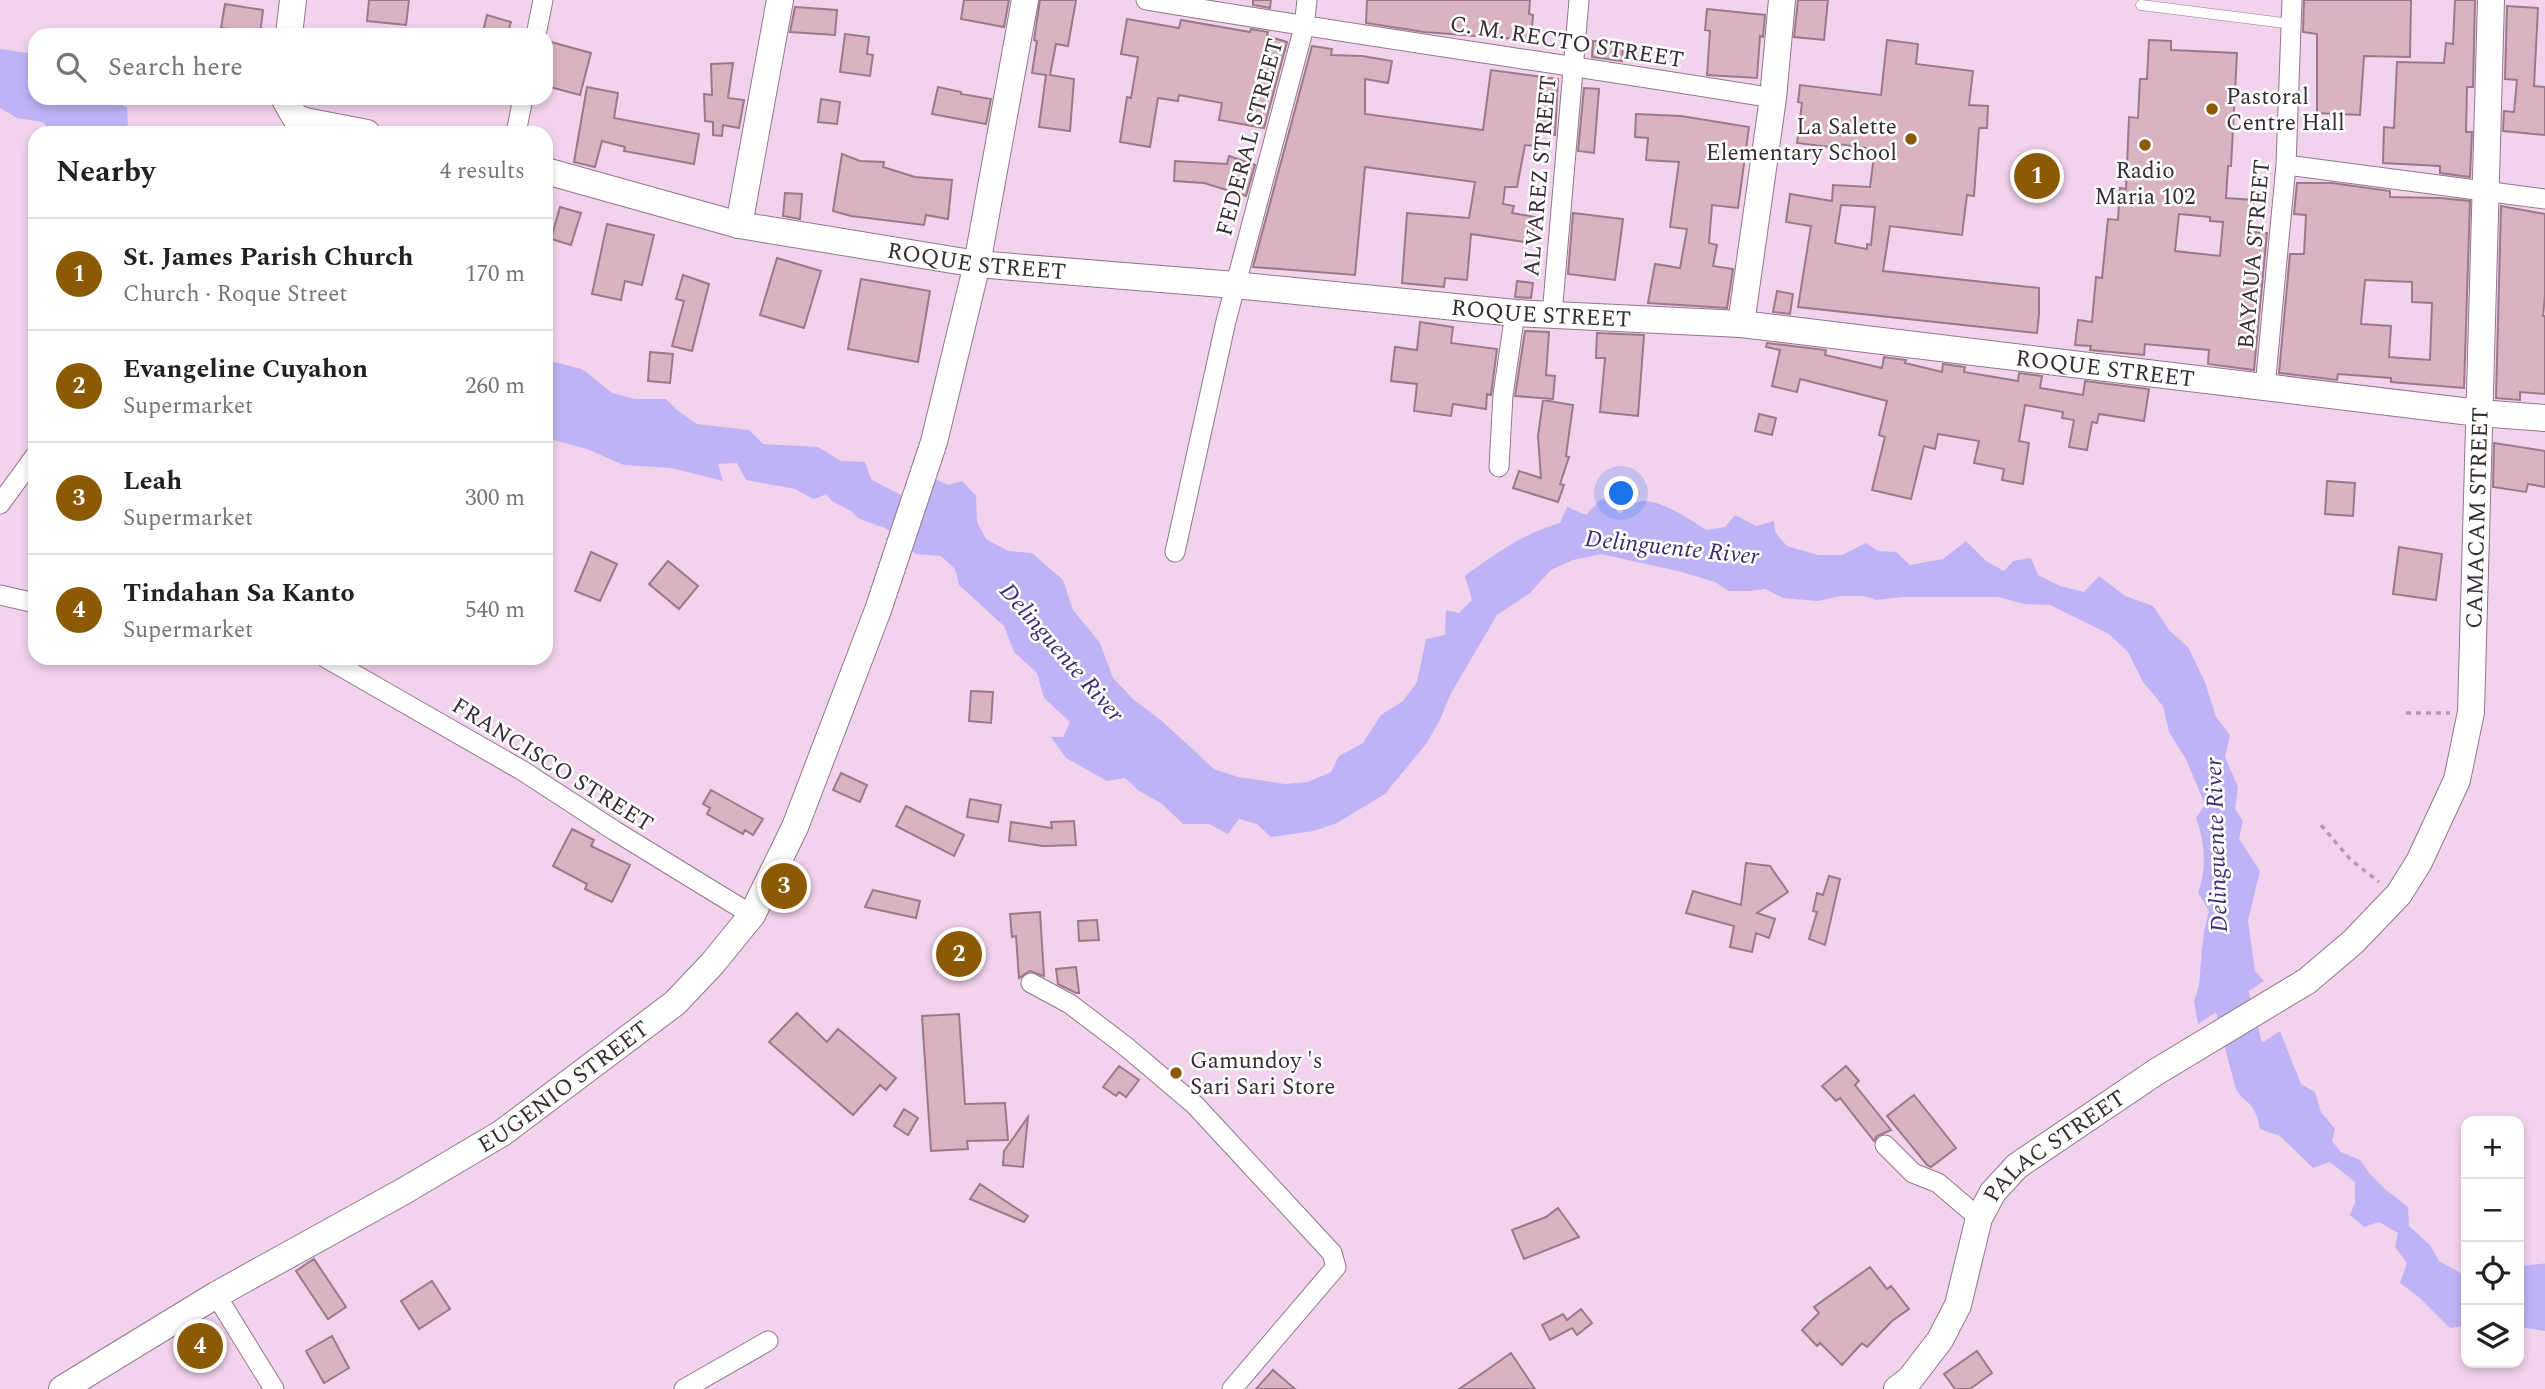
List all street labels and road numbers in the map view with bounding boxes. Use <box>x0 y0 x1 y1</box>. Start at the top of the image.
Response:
street label: C. M. RECTO STREET <box>1447 7 1686 78</box>
street label: FEDERAL STREET <box>1207 35 1294 240</box>
street label: ALVAREZ STREET <box>1514 74 1567 278</box>
street label: BAYAUA STREET <box>2229 158 2280 350</box>
street label: ROQUE STREET <box>884 234 1067 290</box>
street label: ROQUE STREET <box>1450 291 1632 338</box>
street label: ROQUE STREET <box>2014 341 2197 398</box>
street label: CAMACAM STREET <box>2457 407 2499 629</box>
street label: FRANCISCO STREET <box>444 689 660 842</box>
street label: EUGENIO STREET <box>471 1012 657 1163</box>
street label: PALAC STREET <box>1975 1081 2133 1209</box>

